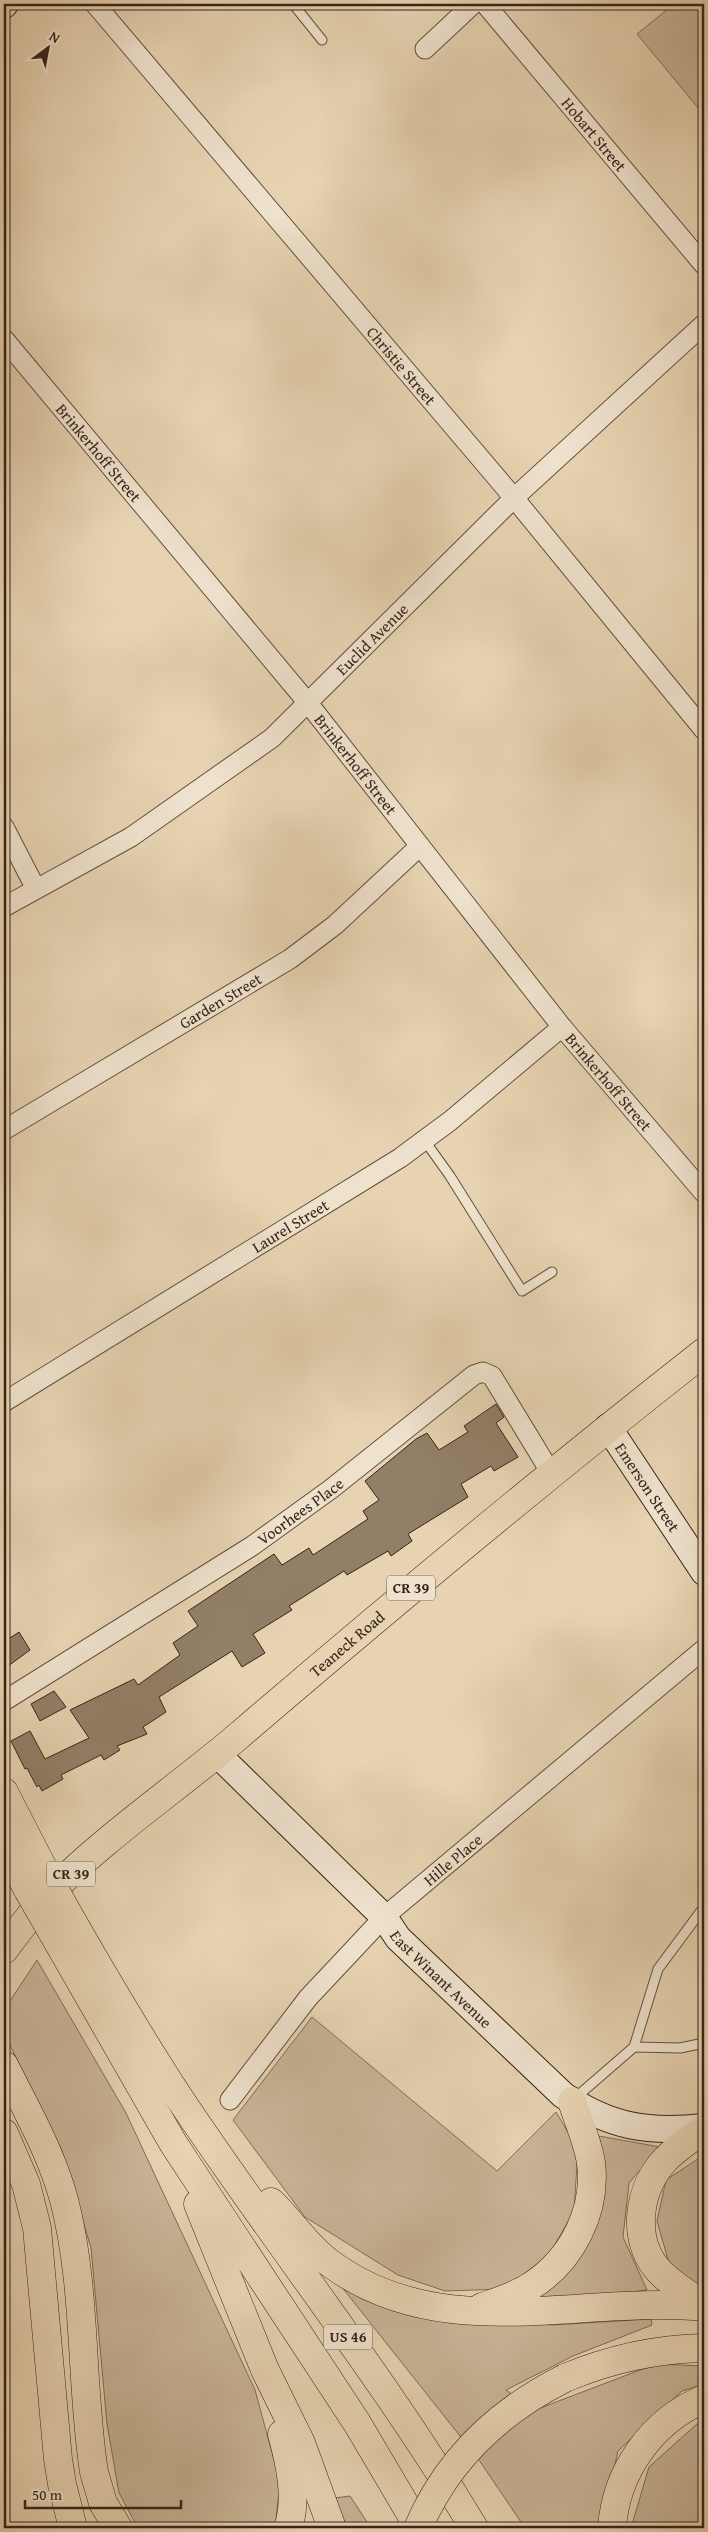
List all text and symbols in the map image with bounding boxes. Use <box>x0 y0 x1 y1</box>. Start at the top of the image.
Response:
north arrow <box>22 22 72 72</box>
text: N <box>46 26 65 48</box>
street label: Hobart Street <box>556 92 633 177</box>
street label: Christie Street <box>361 321 442 410</box>
street label: Brinkerhoff Street <box>50 398 148 508</box>
street label: Euclid Avenue <box>330 597 414 680</box>
street label: Brinkerhoff Street <box>309 709 403 820</box>
street label: Garden Street <box>174 966 266 1035</box>
street label: Brinkerhoff Street <box>560 1027 658 1136</box>
street label: Laurel Street <box>247 1193 333 1259</box>
street label: Emerson Street <box>609 1438 686 1537</box>
street label: Voorhees Place <box>252 1472 349 1551</box>
road number: CR 39 <box>387 1576 435 1600</box>
street label: Teaneck Road <box>304 1605 390 1683</box>
street label: Hille Place <box>418 1828 487 1891</box>
road number: CR 39 <box>47 1862 95 1886</box>
street label: East Winant Avenue <box>384 1925 498 2034</box>
road number: US 46 <box>324 2324 372 2350</box>
scale bar <box>25 2477 181 2509</box>
text: 50 m <box>32 2484 63 2505</box>

